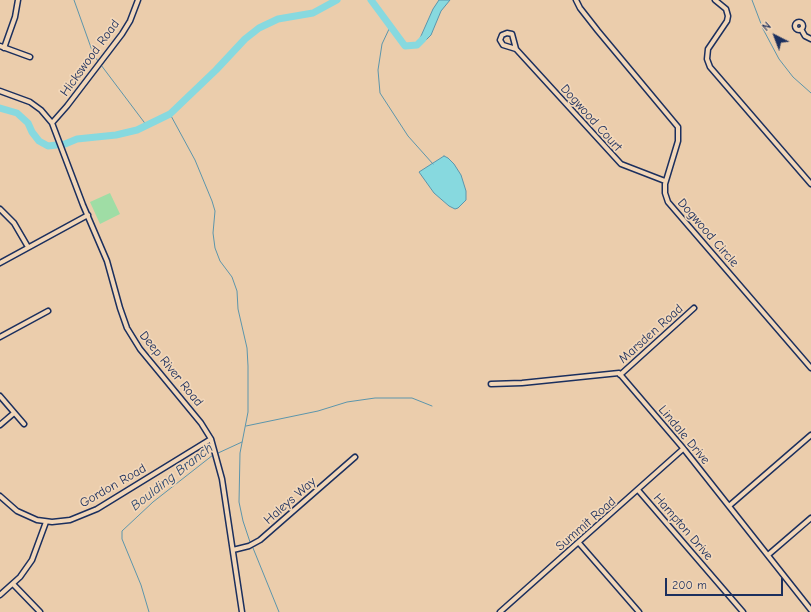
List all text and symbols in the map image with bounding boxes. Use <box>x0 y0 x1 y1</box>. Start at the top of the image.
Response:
north arrow <box>755 16 795 56</box>
street label: Hickswood Road <box>57 17 123 99</box>
text: N <box>760 19 774 34</box>
street label: Dogwood Court <box>557 81 625 155</box>
street label: Dogwood Circle <box>674 196 742 270</box>
street label: Marsden Road <box>616 301 686 367</box>
street label: Deep River Road <box>136 328 206 410</box>
street label: Lindale Drive <box>655 402 713 468</box>
water label: Boulding Branch <box>127 440 217 514</box>
street label: Gordon Road <box>77 461 149 511</box>
street label: Haleys Way <box>261 474 319 528</box>
street label: Hampton Drive <box>650 490 716 564</box>
street label: Summit Road <box>553 494 619 554</box>
scale bar <box>667 570 785 596</box>
text: 200 m <box>672 578 707 592</box>

